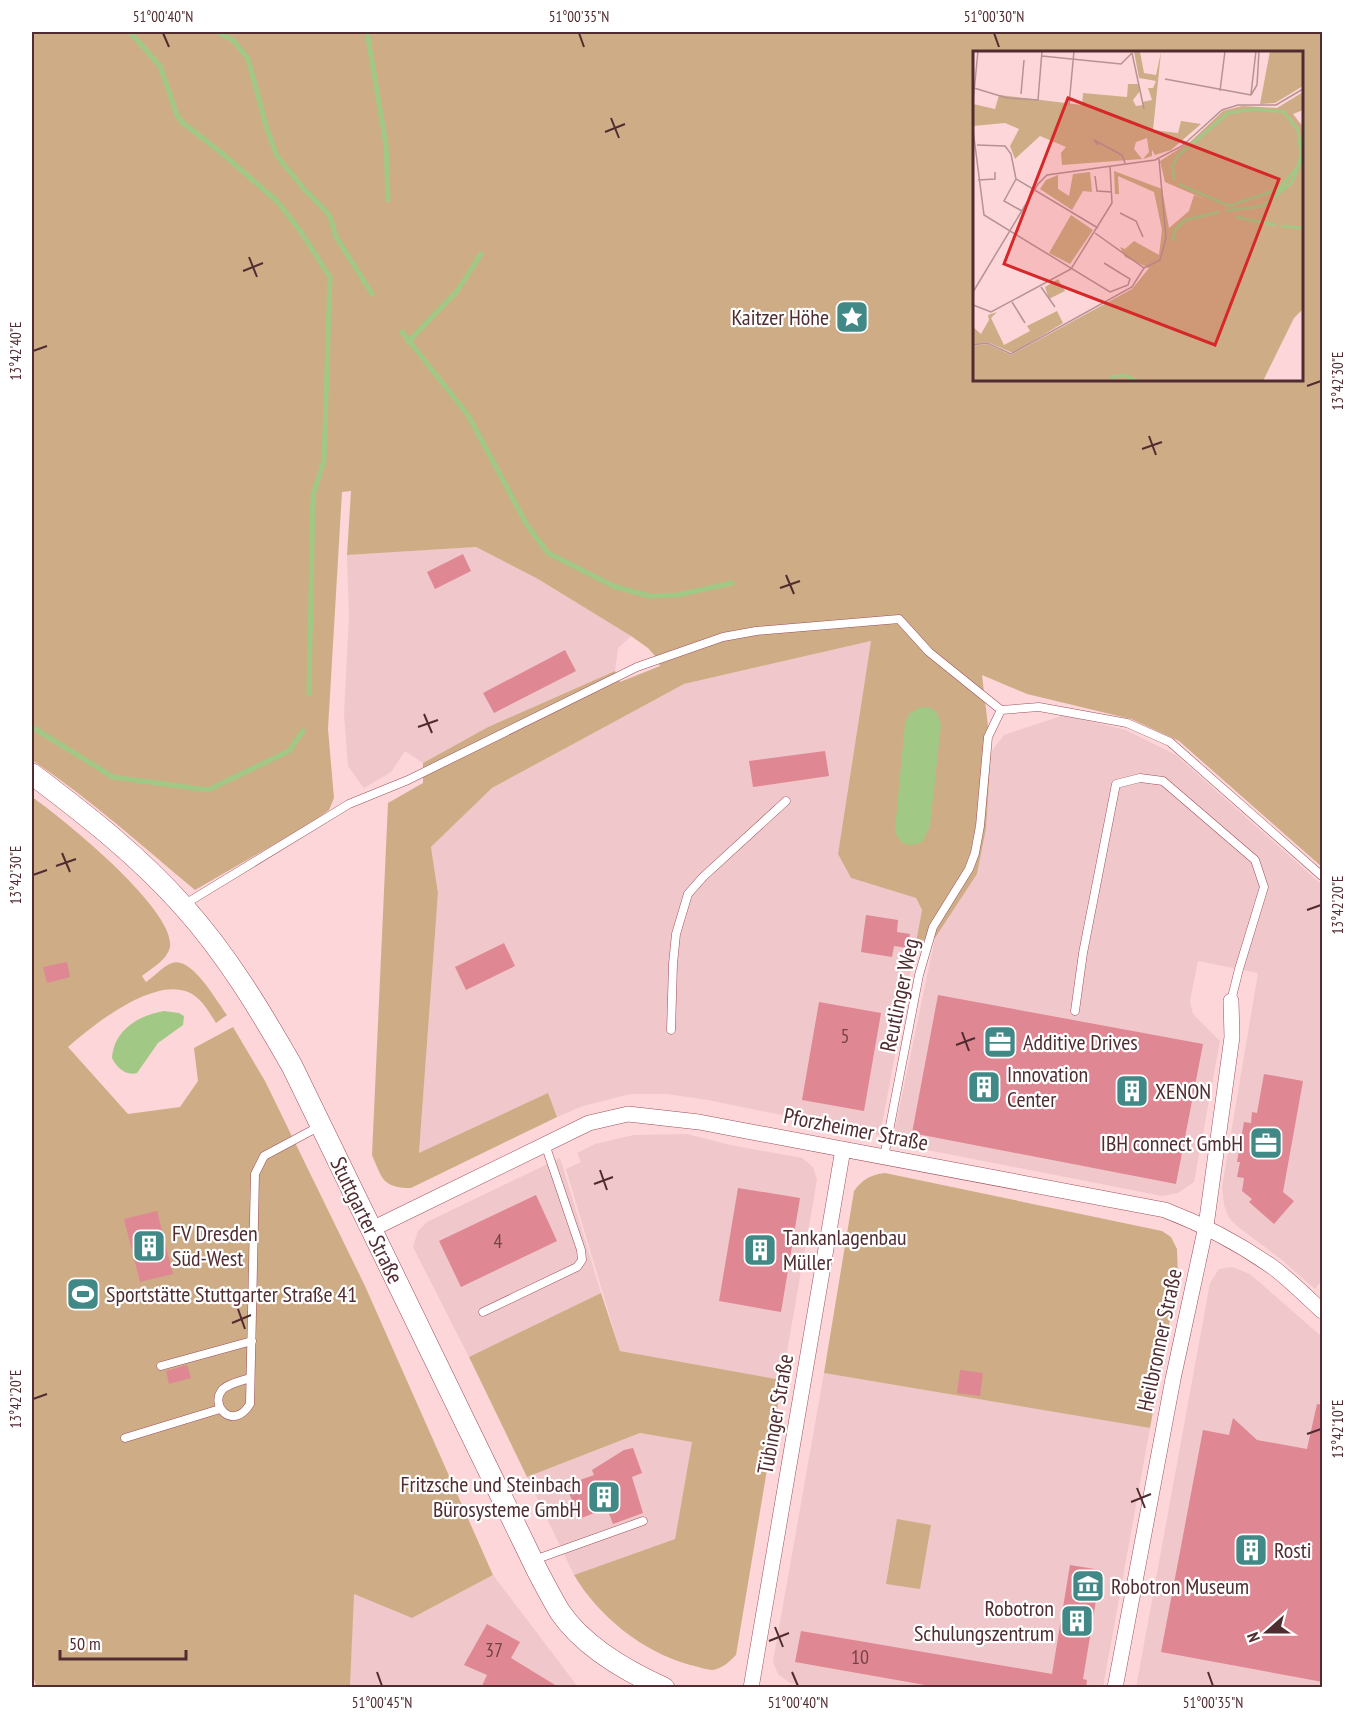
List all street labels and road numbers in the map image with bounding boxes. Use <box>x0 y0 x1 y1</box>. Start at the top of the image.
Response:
street label: Reutlinger Weg <box>873 936 925 1054</box>
street label: Pforzheimer Straße <box>781 1101 931 1157</box>
street label: Stuttgarter Straße <box>324 1152 410 1288</box>
street label: Heilbronner Straße <box>1130 1266 1188 1414</box>
street label: Tübinger Straße <box>751 1352 799 1476</box>

